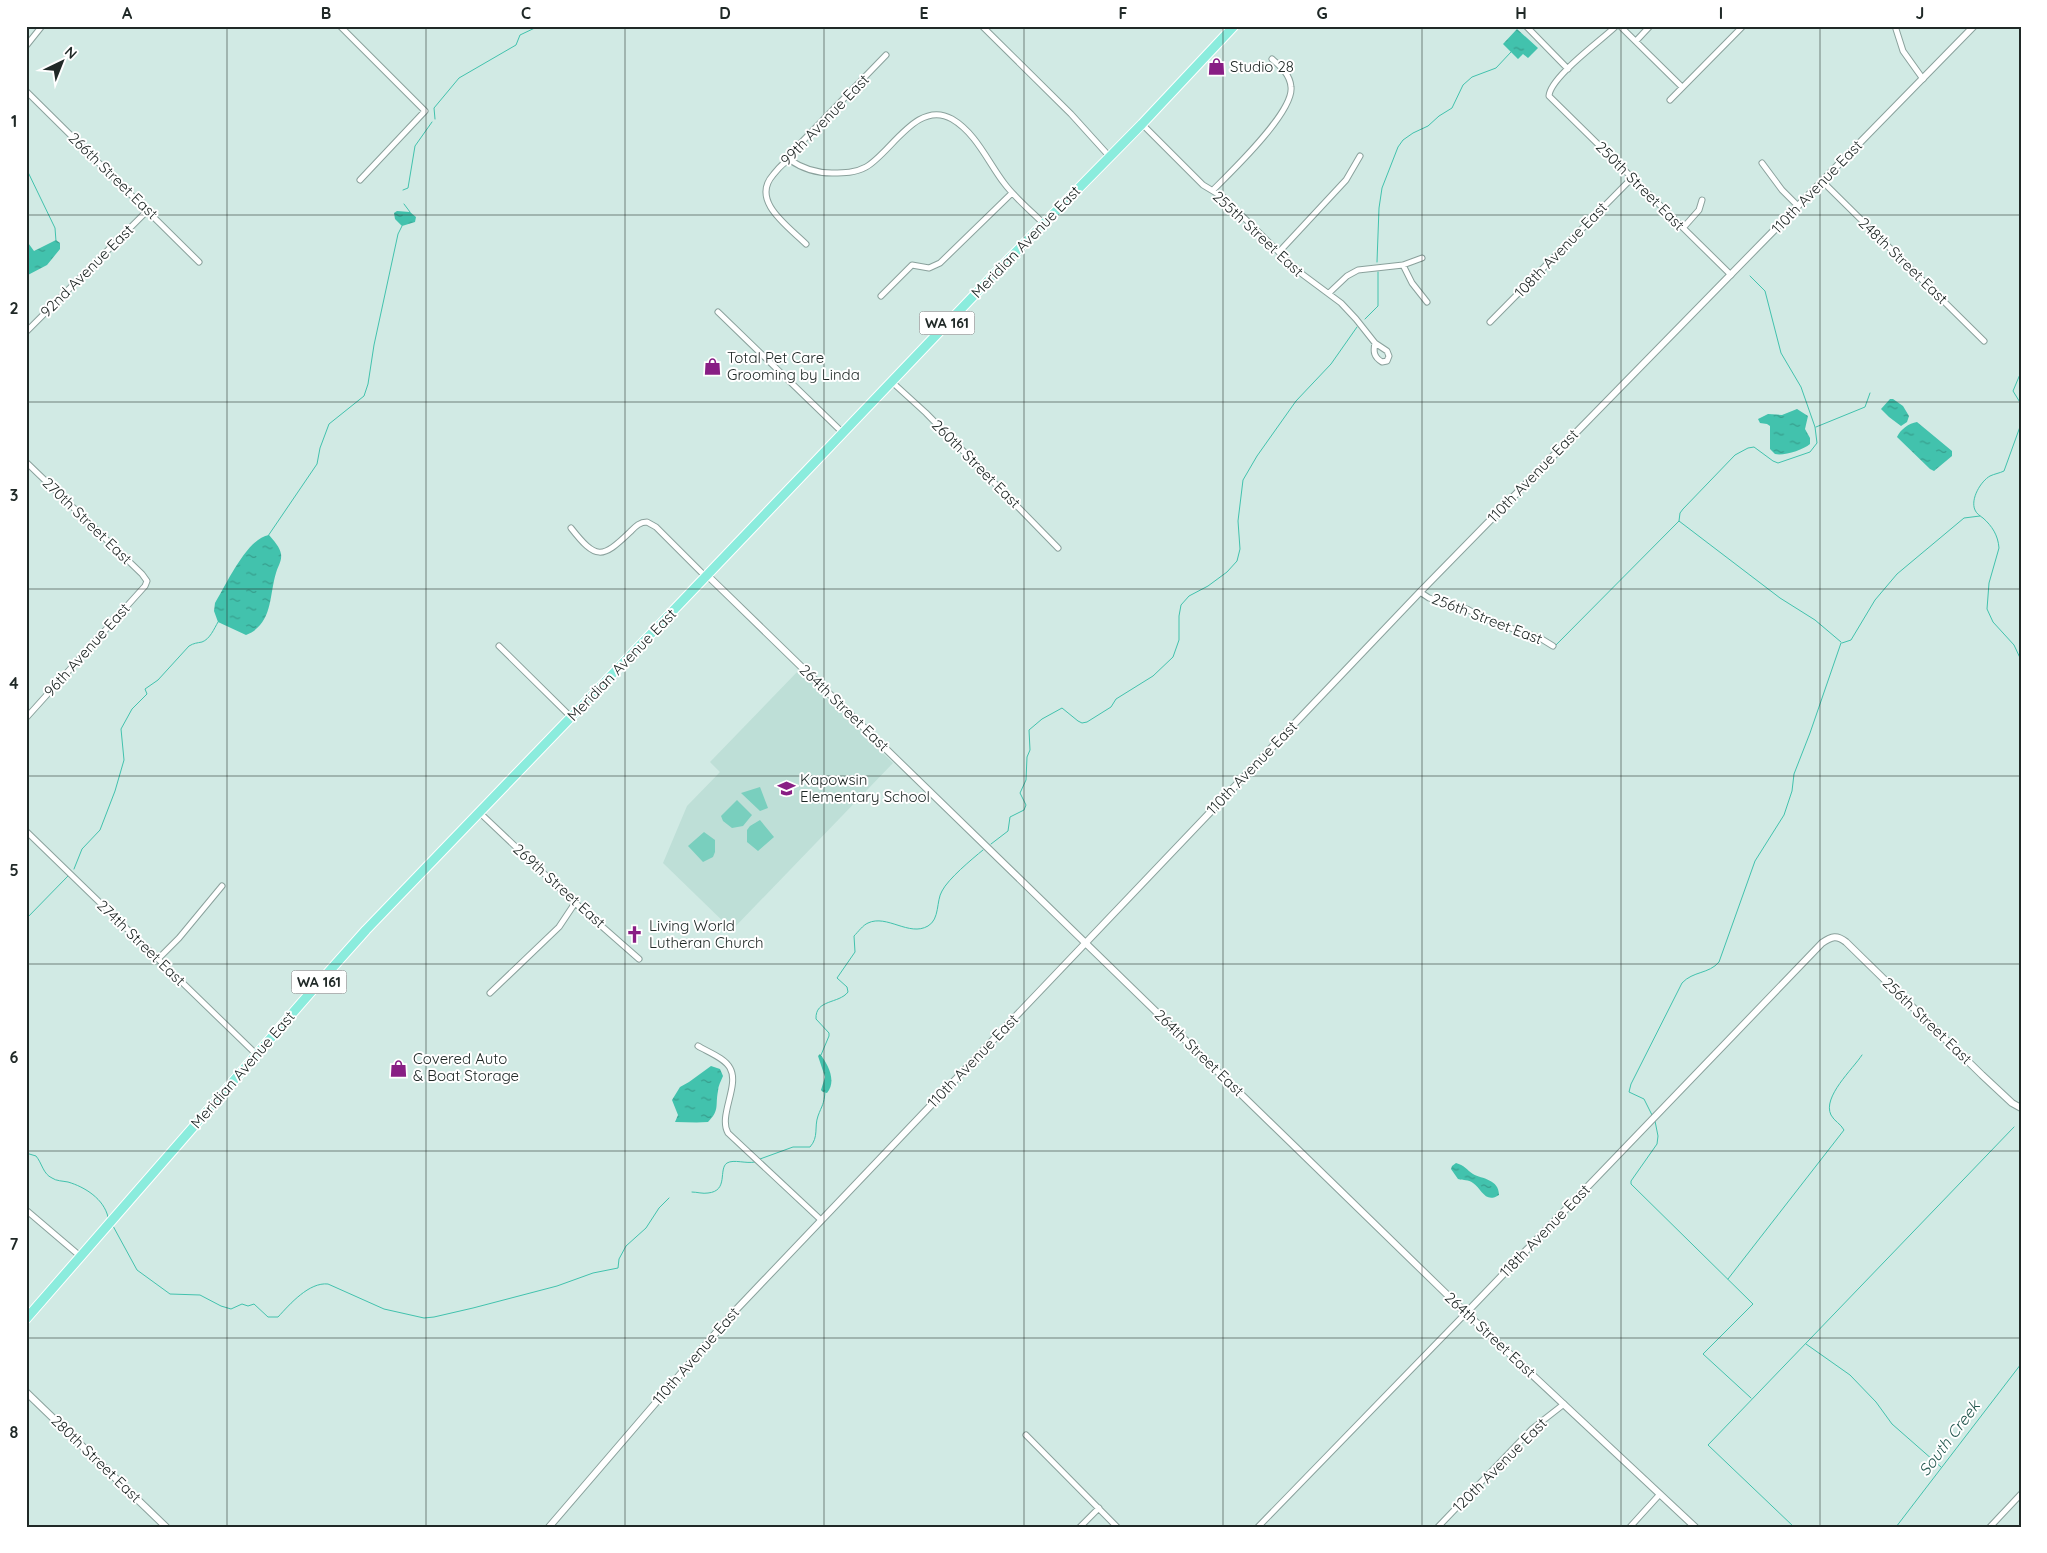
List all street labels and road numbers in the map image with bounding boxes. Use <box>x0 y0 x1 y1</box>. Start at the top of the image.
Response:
street label: 99th Avenue East <box>776 70 873 169</box>
street label: 266th Street East <box>65 128 162 223</box>
street label: 110th Avenue East <box>1767 136 1866 237</box>
street label: 250th Street East <box>1592 137 1689 234</box>
street label: Meridian Avenue East <box>967 181 1084 302</box>
street label: 255th Street East <box>1209 187 1308 281</box>
street label: 108th Avenue East <box>1510 198 1611 301</box>
street label: 248th Street East <box>1855 213 1952 308</box>
street label: 92nd Avenue East <box>36 220 137 321</box>
road number: WA 161 <box>920 312 974 334</box>
street label: 260th Street East <box>928 415 1025 512</box>
street label: 110th Avenue East <box>1483 425 1582 526</box>
street label: 270th Street East <box>39 473 136 568</box>
street label: 256th Street East <box>1429 589 1545 648</box>
street label: 96th Avenue East <box>40 599 134 700</box>
street label: Meridian Avenue East <box>563 604 680 725</box>
street label: 264th Street East <box>796 660 893 755</box>
street label: 110th Avenue East <box>1202 717 1301 818</box>
street label: 269th Street East <box>509 839 609 932</box>
street label: 274th Street East <box>93 896 190 990</box>
road number: WA 161 <box>292 970 346 994</box>
street label: 256th Street East <box>1879 973 1976 1068</box>
street label: 264th Street East <box>1151 1005 1248 1100</box>
street label: Meridian Avenue East <box>187 1007 299 1132</box>
street label: 110th Avenue East <box>923 1010 1022 1111</box>
street label: 118th Avenue East <box>1495 1180 1594 1281</box>
street label: 264th Street East <box>1441 1288 1540 1381</box>
street label: 110th Avenue East <box>648 1303 743 1408</box>
street label: 280th Street East <box>47 1411 145 1506</box>
street label: 120th Avenue East <box>1449 1414 1551 1516</box>

